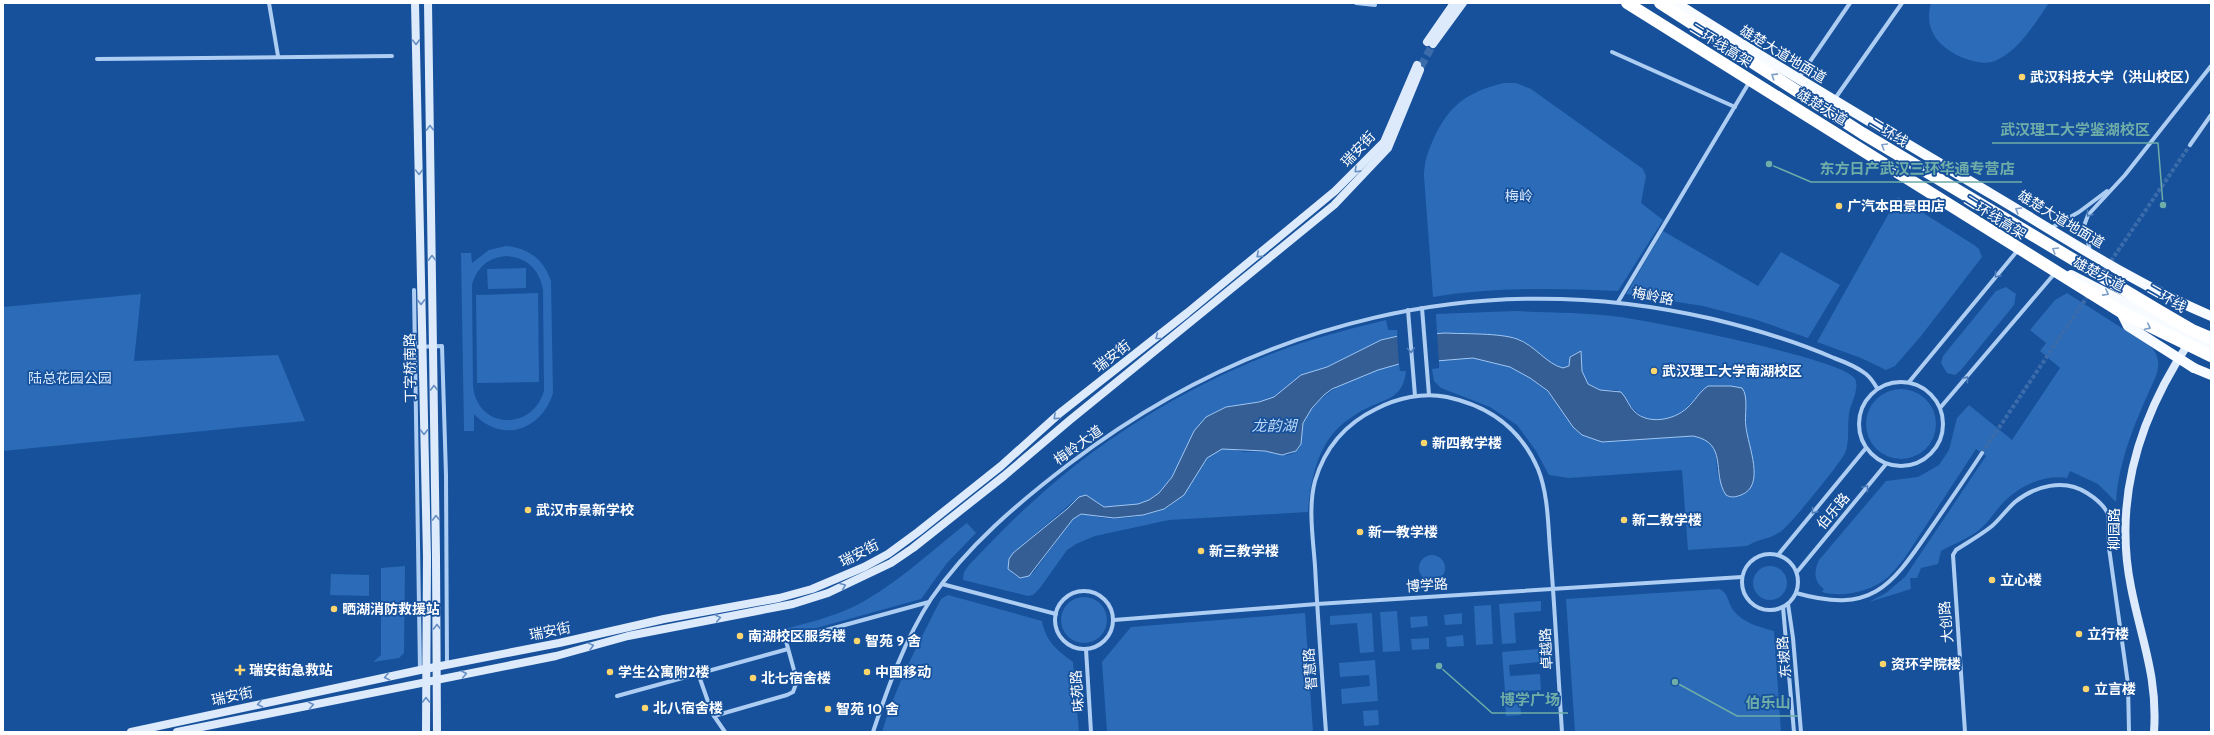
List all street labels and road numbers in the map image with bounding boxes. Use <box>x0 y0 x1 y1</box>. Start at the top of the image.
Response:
street label: 二环线高架 <box>1687 19 1755 71</box>
street label: 雄楚大道地面道 <box>1736 21 1830 87</box>
street label: 雄楚大道 <box>1793 85 1851 129</box>
street label: 二环线 <box>1866 113 1912 151</box>
street label: 瑞安街 <box>1337 128 1379 170</box>
street label: 雄楚大道地面道 <box>2014 186 2108 252</box>
street label: 二环线高架 <box>1961 191 2029 243</box>
street label: 雄楚大道 <box>2070 253 2128 295</box>
street label: 二环线 <box>2144 280 2190 316</box>
street label: 梅岭路 <box>1631 283 1675 309</box>
street label: 丁字桥南路 <box>400 333 420 403</box>
street label: 瑞安街 <box>1090 336 1134 376</box>
street label: 梅岭大道 <box>1050 421 1106 469</box>
street label: 伯乐路 <box>1813 489 1853 533</box>
street label: 柳园路 <box>2105 508 2123 550</box>
street label: 瑞安街 <box>836 535 882 571</box>
street label: 博学路 <box>1405 575 1449 595</box>
street label: 大创路 <box>1935 600 1957 644</box>
street label: 瑞安街 <box>528 618 572 644</box>
street label: 卓越路 <box>1536 628 1556 670</box>
street label: 东坡路 <box>1773 635 1795 679</box>
street label: 智慧路 <box>1300 647 1320 691</box>
street label: 味苑路 <box>1067 669 1087 713</box>
street label: 瑞安街 <box>210 683 254 709</box>

